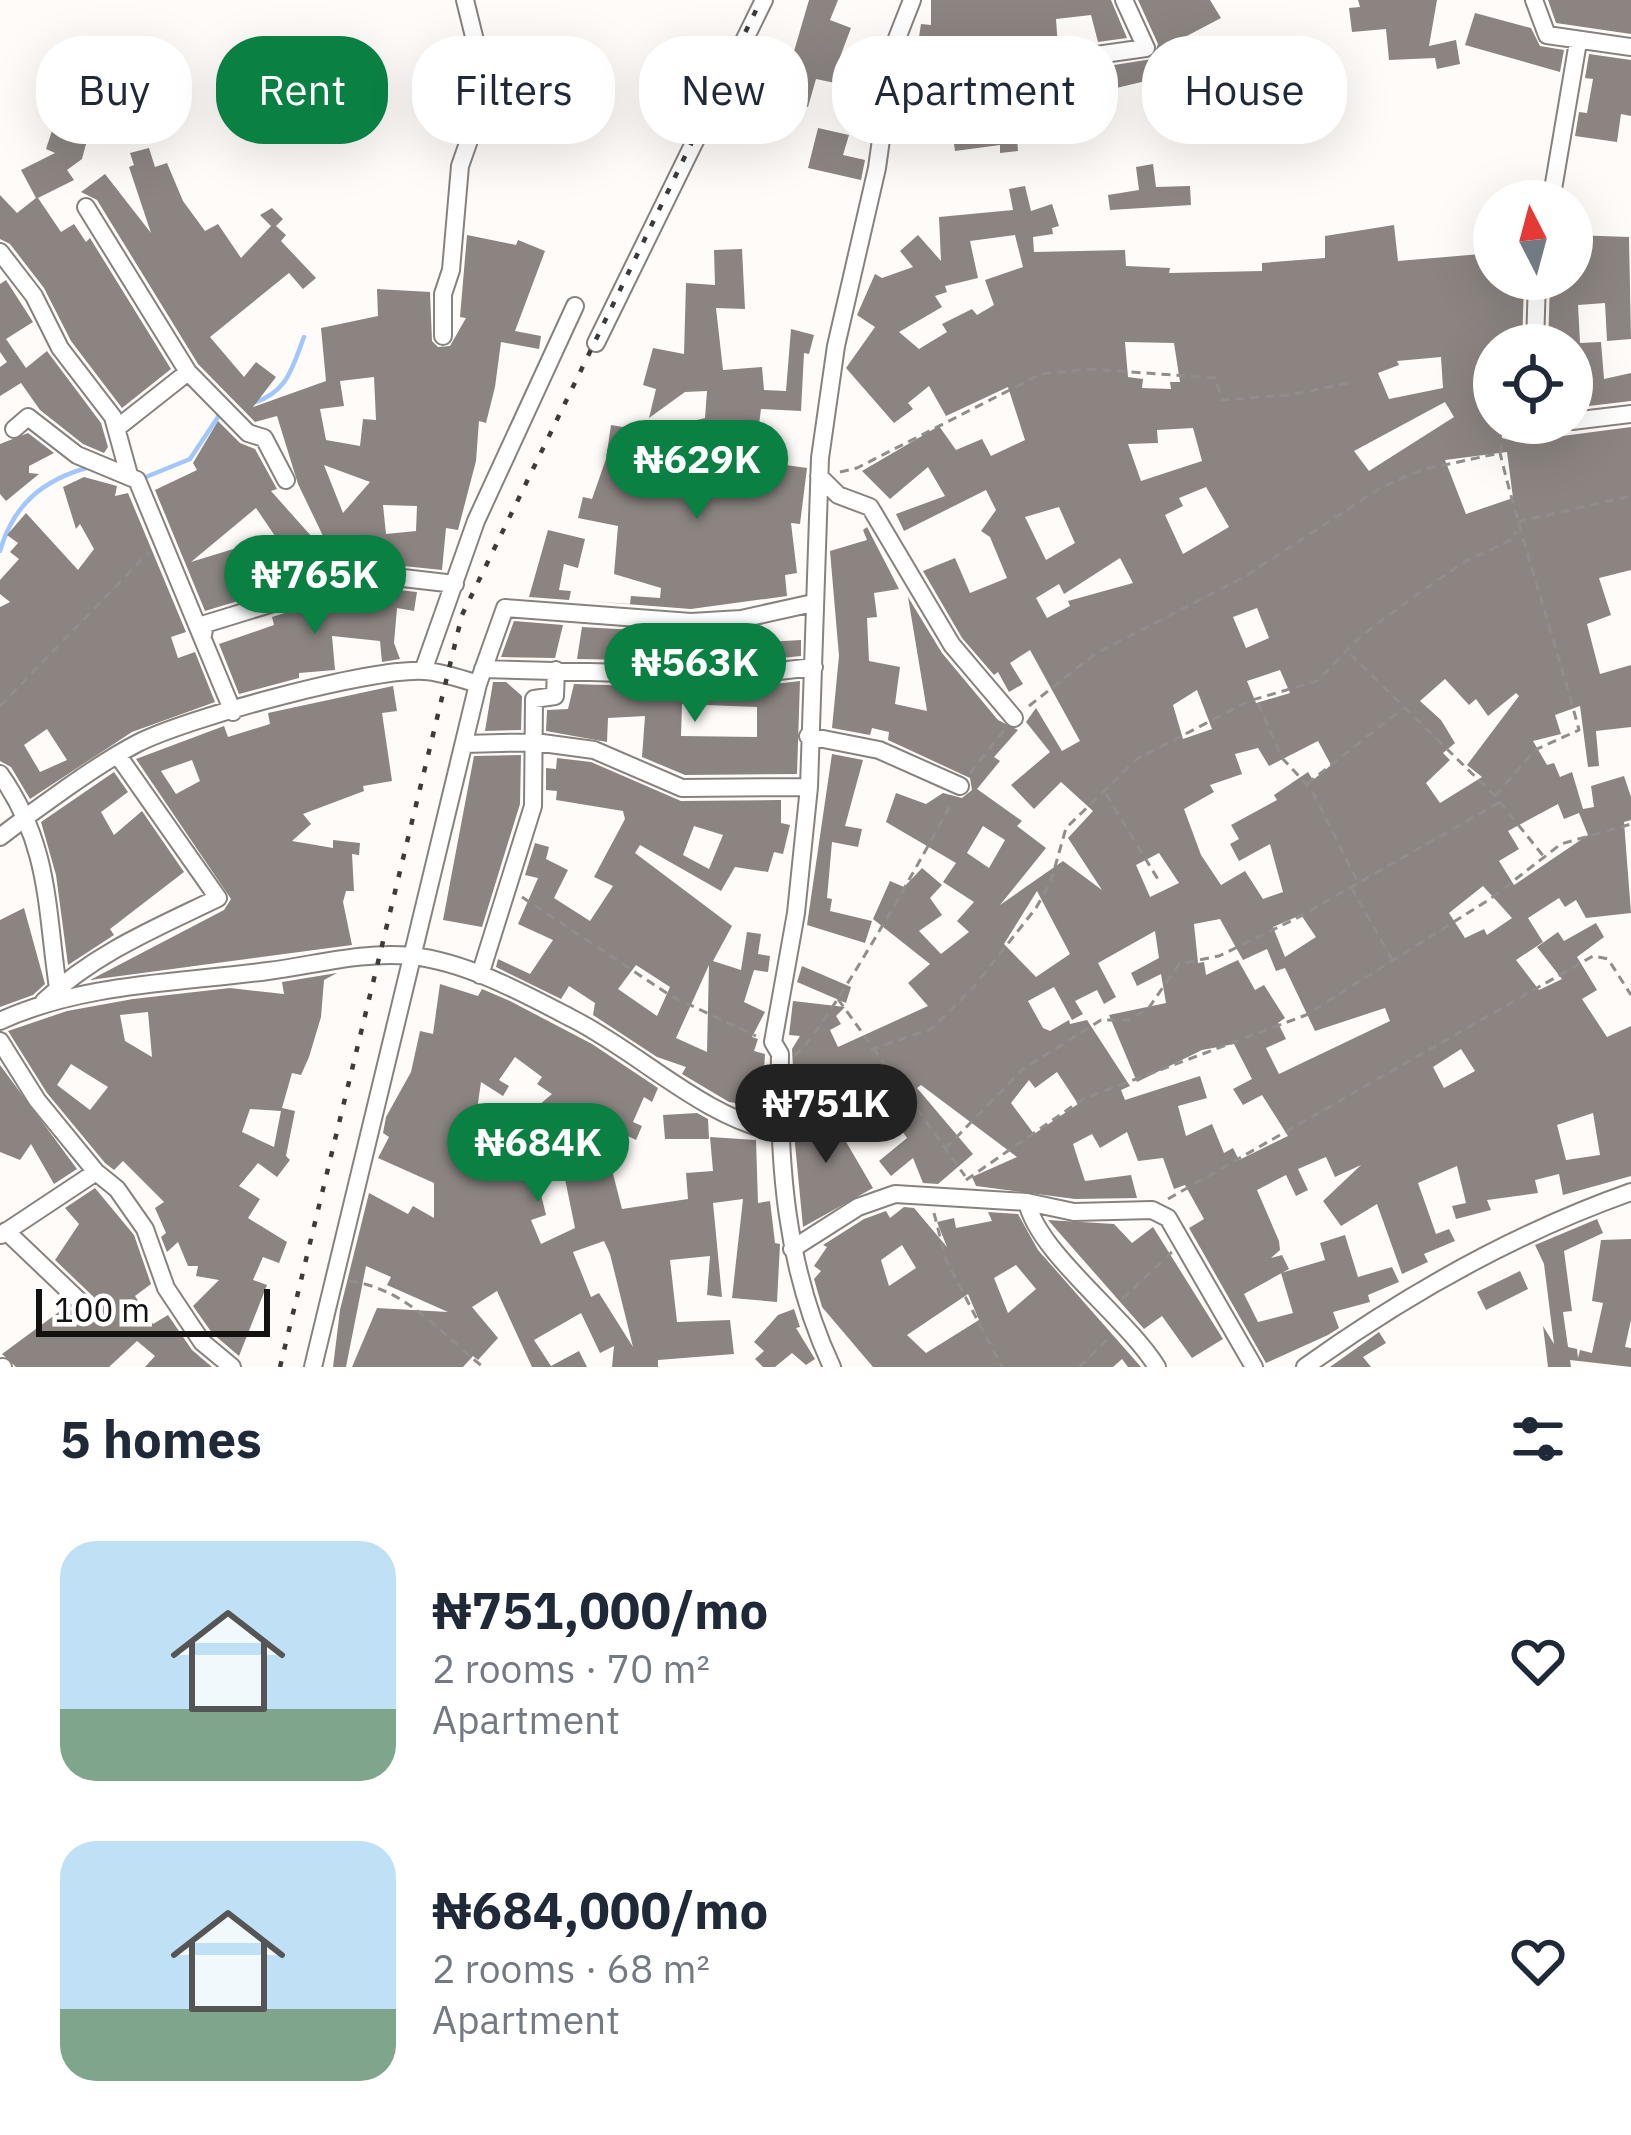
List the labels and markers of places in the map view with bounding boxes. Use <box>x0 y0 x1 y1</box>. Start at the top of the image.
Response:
pin: ₦629K <box>613 420 781 522</box>
pin: ₦765K <box>231 535 399 637</box>
pin: ₦563K <box>611 623 779 725</box>
pin: ₦751K <box>742 1064 910 1166</box>
pin: ₦684K <box>454 1103 622 1205</box>

